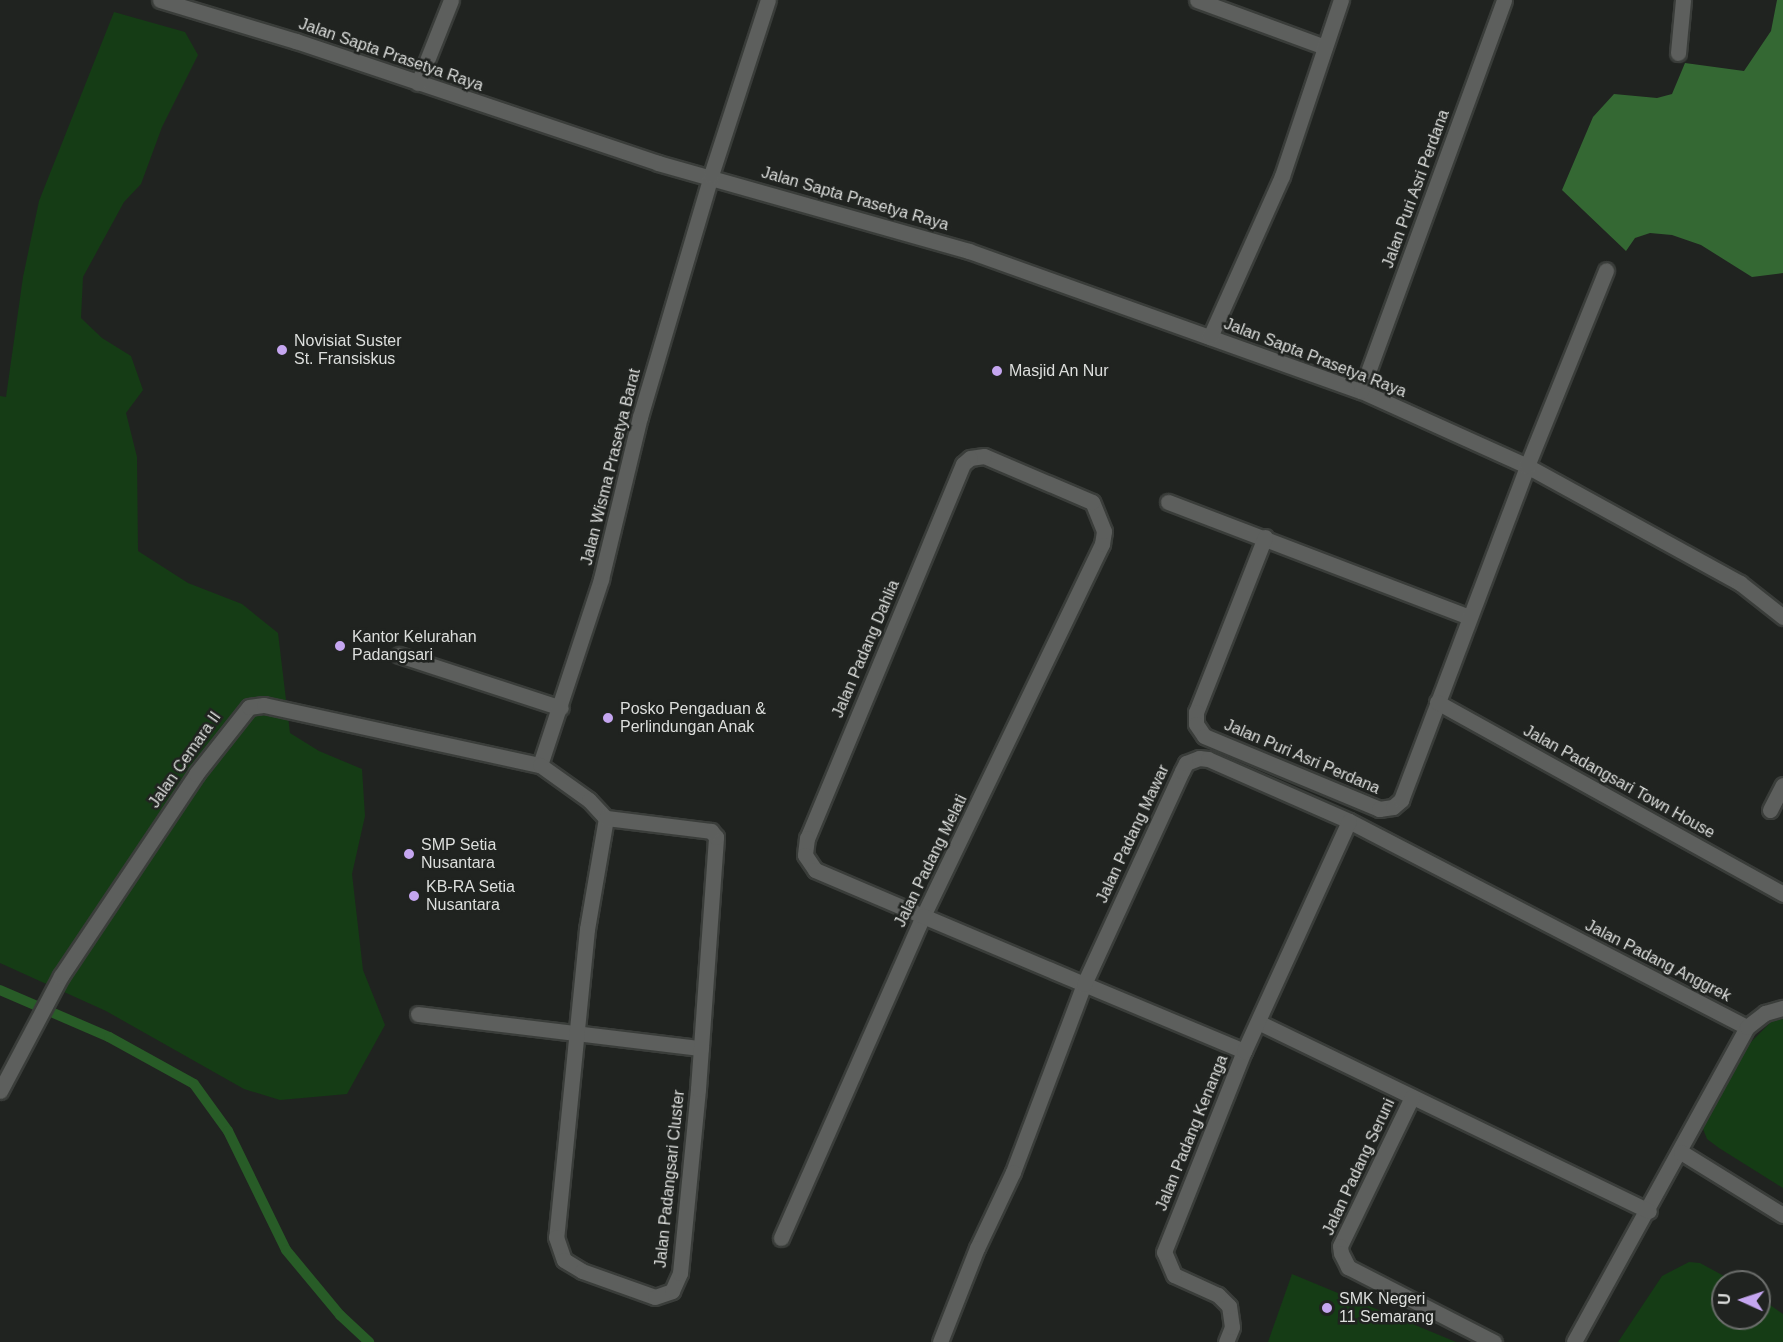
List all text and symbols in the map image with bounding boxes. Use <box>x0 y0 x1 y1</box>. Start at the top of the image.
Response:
street label: Jalan Sapta Prasetya Raya <box>296 14 486 96</box>
street label: Jalan Puri Asri Perdana <box>1378 107 1454 271</box>
street label: Jalan Sapta Prasetya Raya <box>759 163 951 235</box>
street label: Jalan Sapta Prasetya Raya <box>1221 314 1409 402</box>
place label: Novisiat Suster St. Fransiskus <box>294 331 402 369</box>
marker: Novisiat Suster St. Fransiskus <box>275 343 289 357</box>
place label: Masjid An Nur <box>1009 361 1109 381</box>
marker: Masjid An Nur <box>990 364 1004 378</box>
street label: Jalan Wisma Prasetya Barat <box>577 367 645 567</box>
street label: Jalan Padang Dahlia <box>828 577 904 721</box>
place label: Kantor Kelurahan Padangsari <box>352 627 477 665</box>
marker: Kantor Kelurahan Padangsari <box>333 639 347 653</box>
place label: Posko Pengaduan & Perlindungan Anak <box>620 699 766 737</box>
street label: Jalan Cemara II <box>145 708 225 812</box>
marker: Posko Pengaduan & Perlindungan Anak <box>601 711 615 725</box>
street label: Jalan Puri Asri Perdana <box>1221 715 1383 799</box>
street label: Jalan Padangsari Town House <box>1520 721 1718 843</box>
street label: Jalan Padang Mawar <box>1093 762 1173 906</box>
street label: Jalan Padang Melati <box>891 792 971 930</box>
place label: SMP Setia Nusantara <box>421 835 497 873</box>
marker: SMP Setia Nusantara <box>402 847 416 861</box>
place label: KB-RA Setia Nusantara <box>426 877 516 915</box>
marker: KB-RA Setia Nusantara <box>407 889 421 903</box>
street label: Jalan Padang Anggrek <box>1582 916 1734 1006</box>
street label: Jalan Padang Kenanga <box>1152 1052 1232 1214</box>
street label: Jalan Padangsari Cluster <box>651 1089 689 1269</box>
street label: Jalan Padang Seruni <box>1319 1096 1399 1238</box>
north arrow <box>1711 1270 1771 1330</box>
place label: SMK Negeri 11 Semarang <box>1339 1289 1434 1327</box>
text: U <box>1716 1293 1733 1305</box>
marker: SMK Negeri 11 Semarang <box>1320 1301 1334 1315</box>

